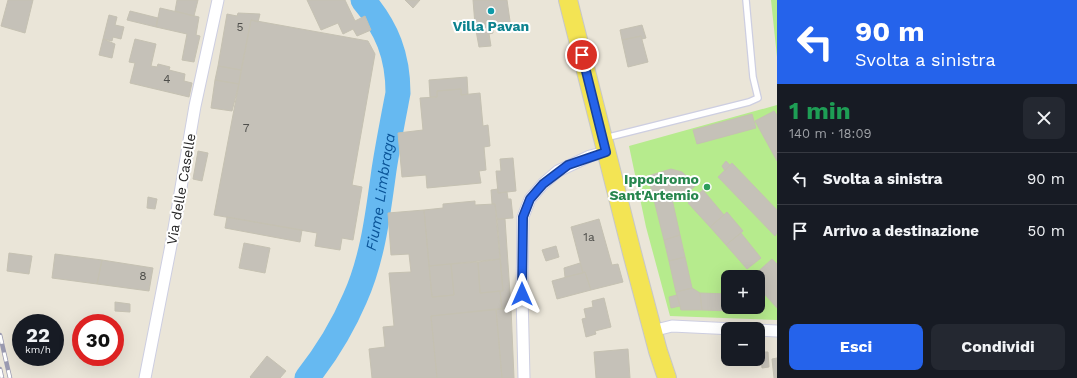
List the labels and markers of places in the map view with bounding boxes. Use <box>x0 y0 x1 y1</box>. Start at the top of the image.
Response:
marker: Villa Pavan <box>486 6 496 16</box>
place label: Villa Pavan <box>453 18 529 34</box>
pin <box>565 38 599 72</box>
place label: Ippodromo Sant'Artemio <box>609 171 699 203</box>
marker: Ippodromo Sant'Artemio <box>702 182 712 192</box>

